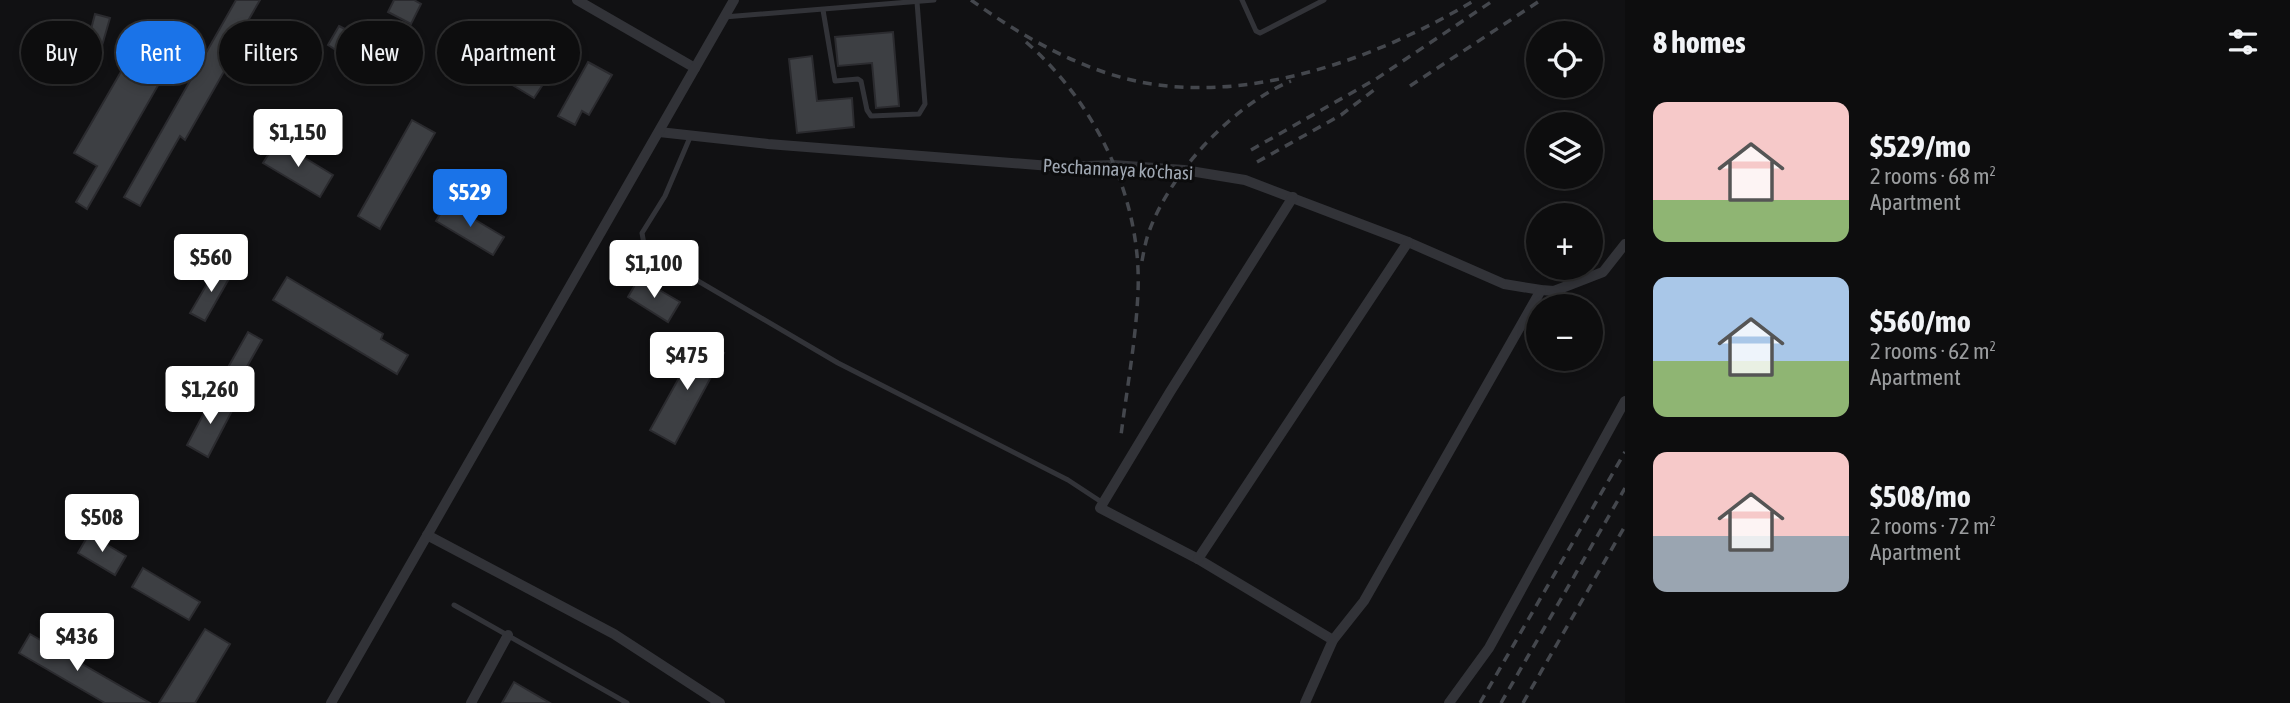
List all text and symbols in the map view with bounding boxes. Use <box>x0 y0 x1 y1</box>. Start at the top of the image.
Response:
chip: Buy <box>21 21 102 84</box>
chip: Rent <box>116 21 205 84</box>
chip: Filters <box>219 21 322 84</box>
chip: New <box>336 21 423 84</box>
chip: Apartment <box>437 21 580 84</box>
map controls <box>1526 21 1603 371</box>
button: locate <box>1526 21 1603 98</box>
icon: filters <box>2224 23 2262 61</box>
text: 8 homes <box>1653 25 1746 59</box>
pin: $1,150 <box>241 110 355 169</box>
button: layers <box>1526 112 1603 189</box>
text: $1,150 <box>270 119 327 145</box>
text: $529/mo <box>1870 129 1971 163</box>
icon: home <box>1709 130 1793 214</box>
street label: Peschannaya ko'chasi <box>1042 154 1194 184</box>
text: 2 rooms · 68 m² <box>1870 163 1996 189</box>
pin: $529 <box>429 170 511 229</box>
text: $529 <box>449 179 491 205</box>
text: Apartment <box>1870 189 1961 215</box>
button: + <box>1526 203 1603 280</box>
pin: $560 <box>170 234 252 294</box>
pin: $1,100 <box>597 240 711 300</box>
text: $560 <box>190 244 232 270</box>
text: $1,100 <box>626 250 683 276</box>
button: − <box>1526 294 1603 371</box>
text: $560/mo <box>1870 304 1971 338</box>
icon: home <box>1709 305 1793 389</box>
pin: $475 <box>646 332 728 392</box>
text: 2 rooms · 62 m² <box>1870 338 1996 364</box>
text: $475 <box>666 342 708 368</box>
text: Apartment <box>1870 364 1961 390</box>
pin: $1,260 <box>153 366 267 426</box>
text: $1,260 <box>182 376 239 402</box>
text: $508/mo <box>1870 479 1971 513</box>
icon: home <box>1709 480 1793 564</box>
pin: $508 <box>61 494 143 554</box>
text: $508 <box>81 504 123 530</box>
text: 2 rooms · 72 m² <box>1870 513 1996 539</box>
text: Apartment <box>1870 539 1961 565</box>
pin: $436 <box>36 614 118 673</box>
text: $436 <box>56 623 98 649</box>

